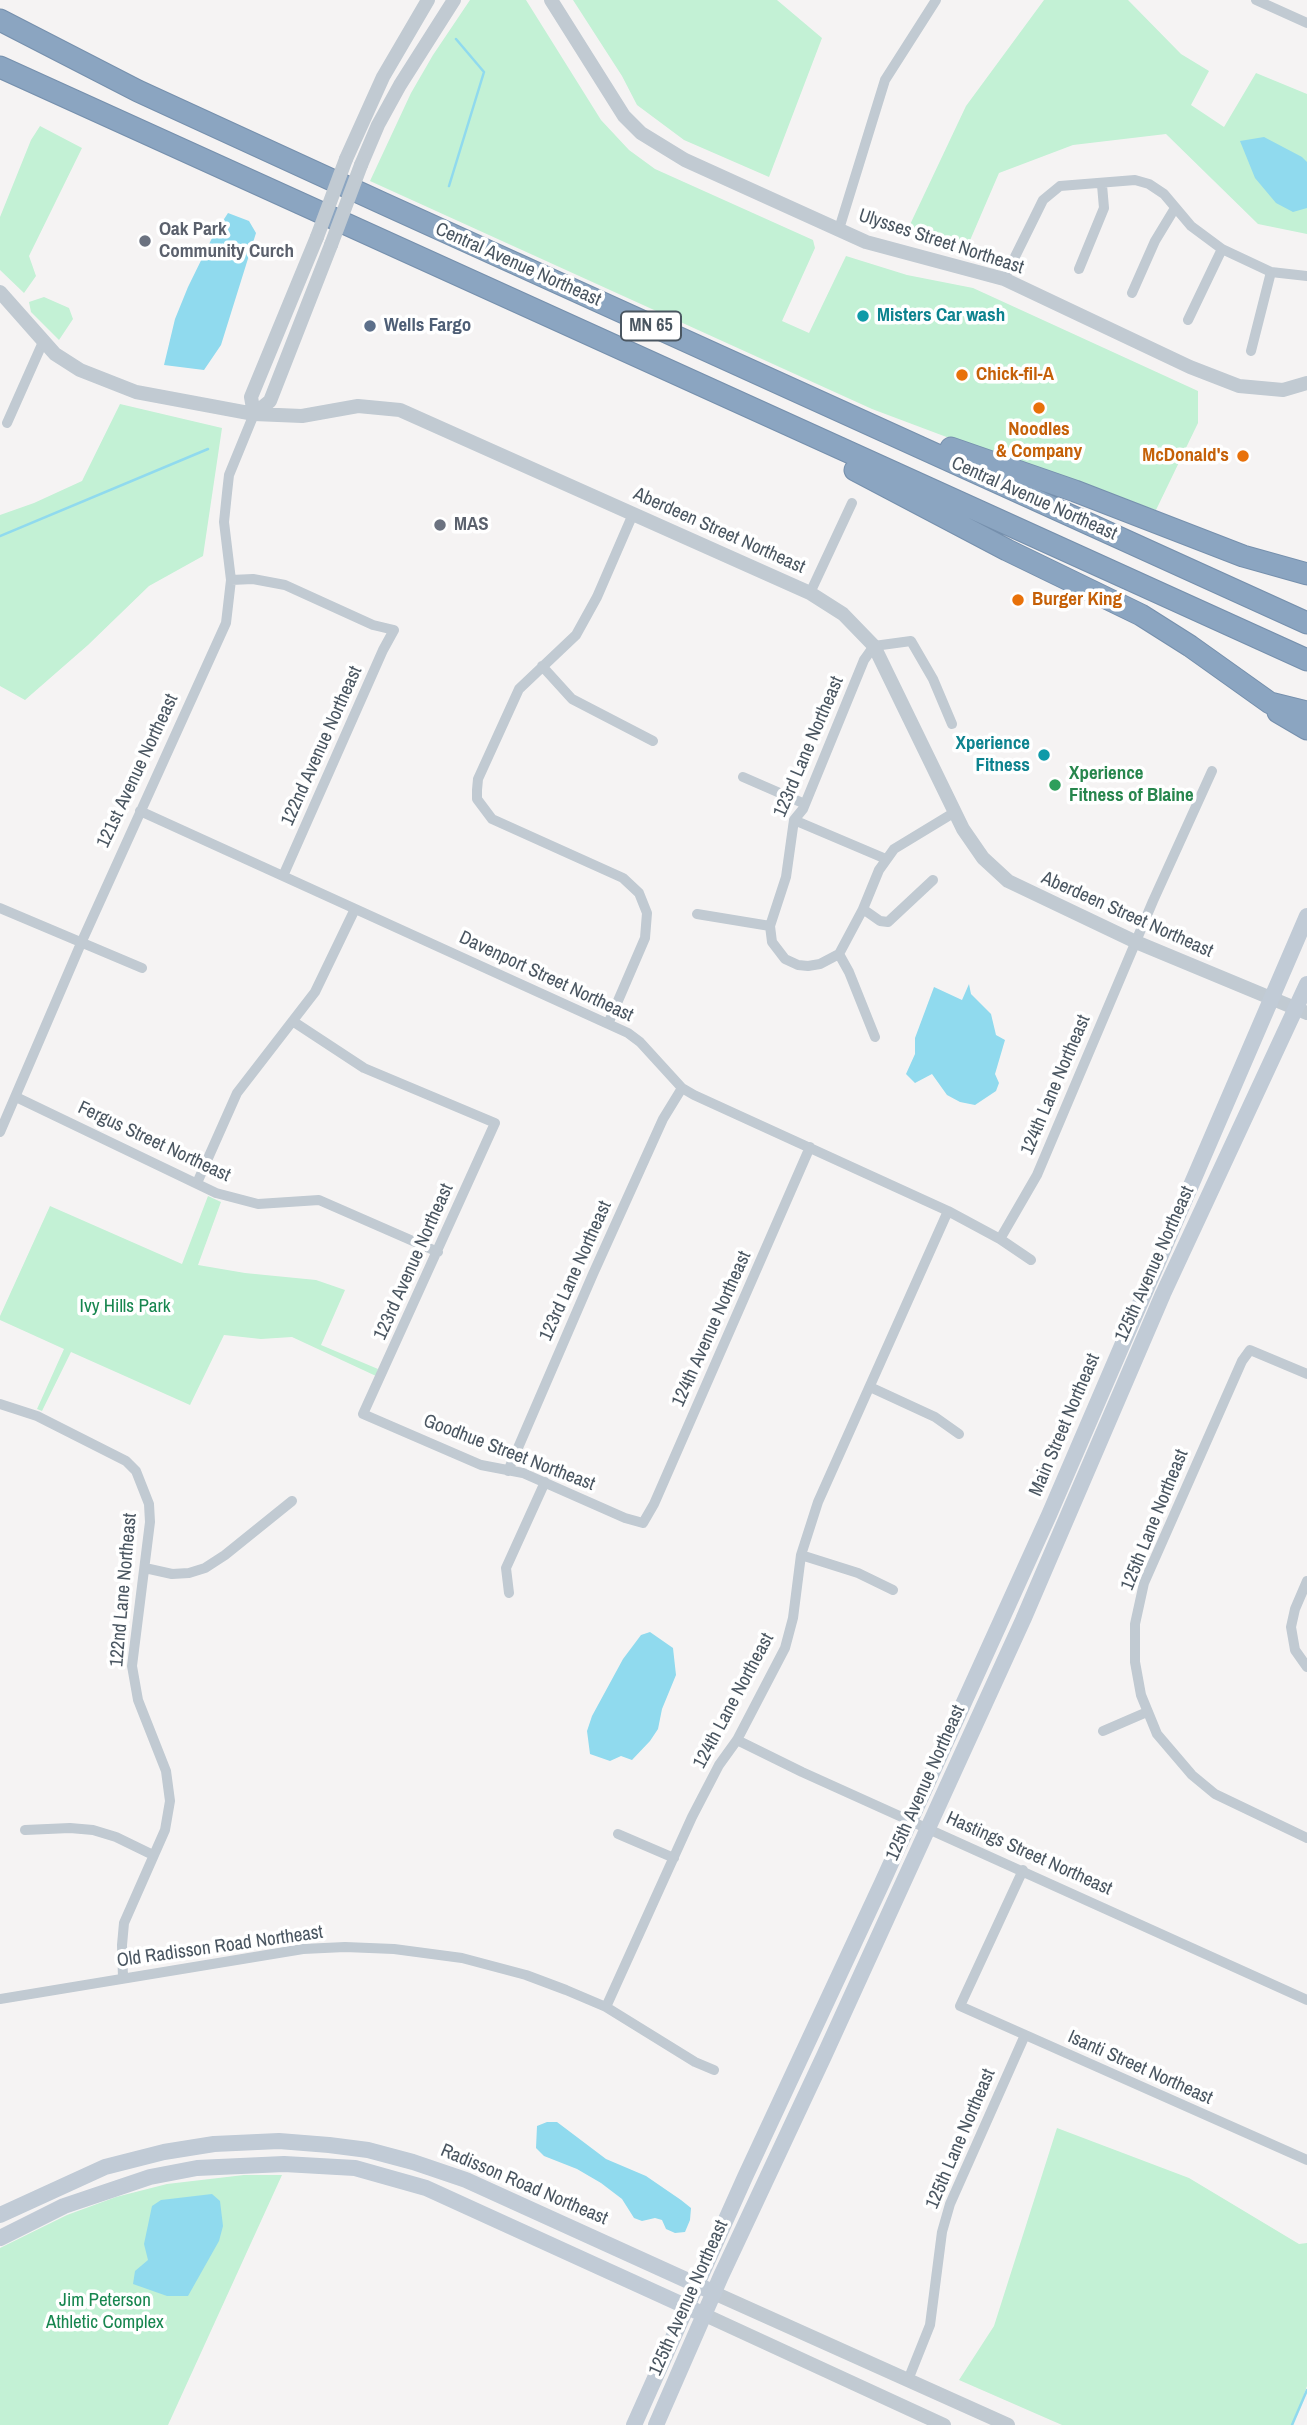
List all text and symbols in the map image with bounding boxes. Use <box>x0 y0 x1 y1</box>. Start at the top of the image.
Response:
street label: Ulysses Street Northeast <box>856 205 1026 279</box>
street label: Central Avenue Northeast <box>432 218 604 312</box>
place label: Oak Park Community Curch <box>159 219 294 263</box>
marker: Oak Park Community Curch <box>137 233 153 249</box>
place label: Misters Car wash <box>877 305 1005 327</box>
marker: Misters Car wash <box>855 308 871 324</box>
road number: MN 65 <box>621 312 681 340</box>
place label: Wells Fargo <box>384 315 471 337</box>
marker: Wells Fargo <box>362 318 378 334</box>
place label: Chick-fil-A <box>976 364 1054 386</box>
marker: Chick-fil-A <box>954 367 970 383</box>
marker: Noodles & Company <box>1031 400 1047 416</box>
place label: Noodles & Company <box>996 419 1082 463</box>
place label: McDonald's <box>1142 445 1229 467</box>
marker: McDonald's <box>1235 448 1251 464</box>
street label: Central Avenue Northeast <box>948 452 1120 546</box>
street label: Aberdeen Street Northeast <box>630 483 808 579</box>
place label: MAS <box>454 514 489 536</box>
marker: MAS <box>432 517 448 533</box>
place label: Burger King <box>1032 589 1122 611</box>
marker: Burger King <box>1010 592 1026 608</box>
street label: 122nd Avenue Northeast <box>277 663 367 829</box>
street label: 123rd Lane Northeast <box>769 673 849 821</box>
street label: 121st Avenue Northeast <box>92 691 184 851</box>
place label: Xperience Fitness <box>956 733 1030 777</box>
marker: Xperience Fitness <box>1036 747 1052 763</box>
place label: Xperience Fitness of Blaine <box>1069 763 1194 807</box>
marker: Xperience Fitness of Blaine <box>1047 777 1063 793</box>
street label: Aberdeen Street Northeast <box>1038 867 1216 963</box>
street label: Davenport Street Northeast <box>455 927 637 1027</box>
street label: 124th Lane Northeast <box>1016 1012 1096 1158</box>
street label: Fergus Street Northeast <box>74 1097 234 1187</box>
street label: 123rd Avenue Northeast <box>369 1180 459 1344</box>
street label: 125th Avenue Northeast <box>1110 1183 1200 1345</box>
street label: 123rd Lane Northeast <box>535 1198 617 1344</box>
street label: 124th Avenue Northeast <box>667 1248 757 1410</box>
park label: Ivy Hills Park <box>80 1296 170 1318</box>
street label: Main Street Northeast <box>1025 1350 1105 1500</box>
street label: Goodhue Street Northeast <box>420 1410 598 1496</box>
street label: 125th Lane Northeast <box>1116 1446 1194 1594</box>
street label: 122nd Lane Northeast <box>106 1512 142 1668</box>
street label: 124th Lane Northeast <box>689 1629 779 1773</box>
street label: 125th Avenue Northeast <box>881 1702 971 1864</box>
street label: Hastings Street Northeast <box>942 1807 1116 1901</box>
street label: Old Radisson Road Northeast <box>116 1921 324 1973</box>
street label: Isanti Street Northeast <box>1064 2026 1216 2110</box>
street label: 125th Lane Northeast <box>921 2066 1001 2212</box>
street label: Radisson Road Northeast <box>437 2139 611 2231</box>
street label: 125th Avenue Northeast <box>644 2217 734 2379</box>
park label: Jim Peterson Athletic Complex <box>46 2290 164 2334</box>

